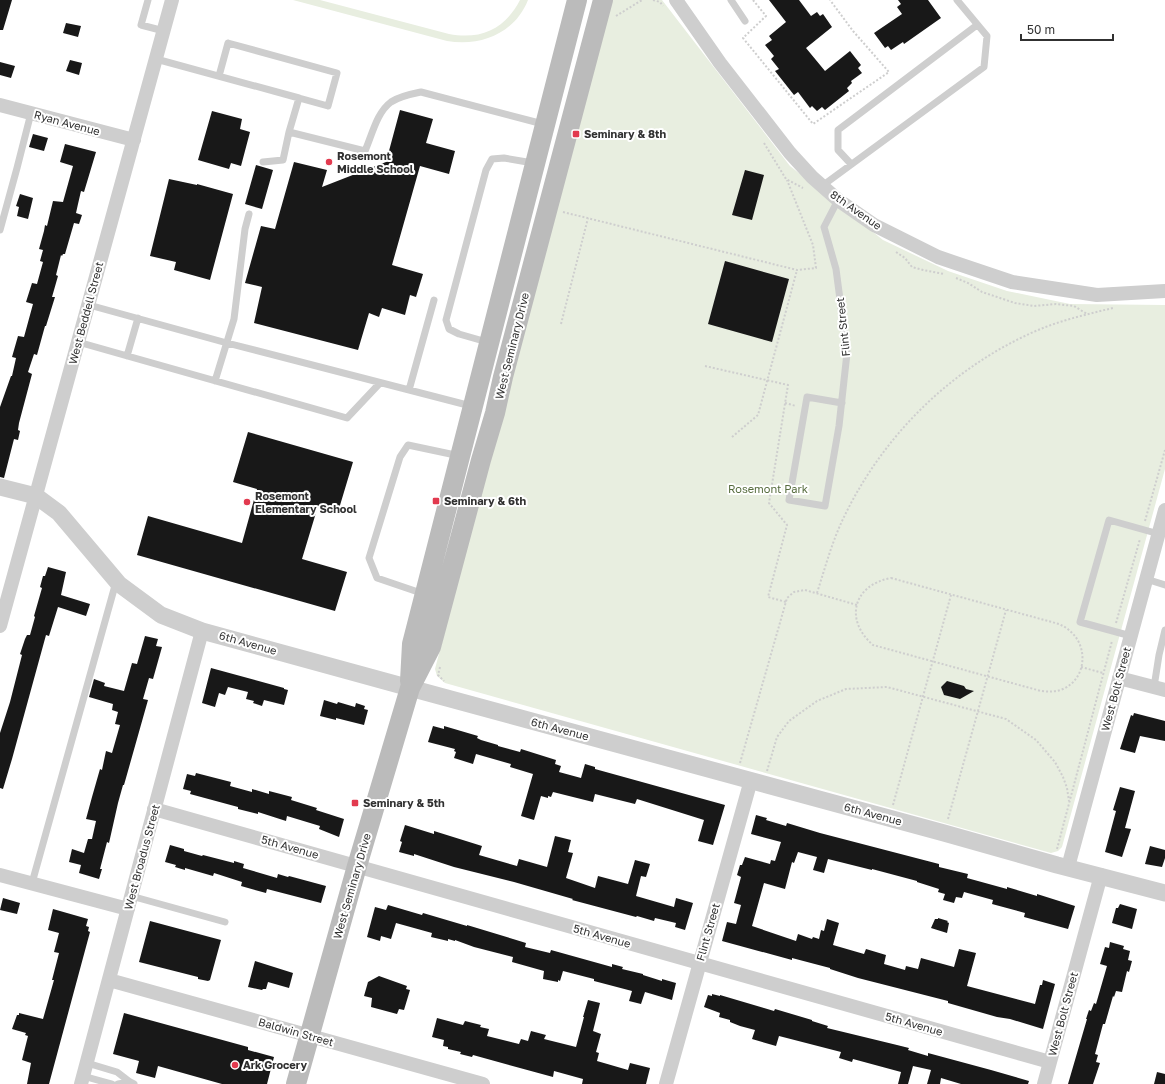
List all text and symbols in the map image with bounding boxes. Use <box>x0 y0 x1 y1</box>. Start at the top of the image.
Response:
scale bar <box>1021 16 1113 42</box>
text: 50 m <box>1027 22 1055 37</box>
street label: Ryan Avenue <box>33 107 102 138</box>
place label: Seminary & 8th <box>584 127 666 140</box>
marker: Seminary & 8th <box>571 129 581 139</box>
place label: Rosemont Middle School <box>337 149 414 175</box>
marker: Rosemont Middle School <box>324 157 334 167</box>
street label: 8th Avenue <box>828 187 884 232</box>
street label: West Beddell Street <box>66 260 105 366</box>
street label: West Seminary Drive <box>492 291 531 401</box>
street label: Flint Street <box>833 297 852 357</box>
park label: Rosemont Park <box>728 482 808 495</box>
place label: Rosemont Elementary School <box>255 489 357 515</box>
place label: Seminary & 6th <box>444 494 526 507</box>
marker: Seminary & 6th <box>431 496 441 506</box>
marker: Rosemont Elementary School <box>242 497 252 507</box>
street label: 6th Avenue <box>218 628 278 657</box>
street label: West Bolt Street <box>1098 645 1133 732</box>
street label: 6th Avenue <box>530 715 591 742</box>
place label: Seminary & 5th <box>363 796 445 809</box>
marker: Seminary & 5th <box>350 798 360 808</box>
street label: 6th Avenue <box>843 800 904 827</box>
street label: West Broadus Street <box>121 803 162 911</box>
street label: 5th Avenue <box>260 832 320 861</box>
street label: West Seminary Drive <box>330 832 373 940</box>
street label: Flint Street <box>693 902 722 962</box>
street label: 5th Avenue <box>572 921 632 950</box>
street label: West Bolt Street <box>1045 970 1080 1057</box>
street label: 5th Avenue <box>884 1009 944 1038</box>
street label: Baldwin Street <box>257 1015 335 1048</box>
place label: Ark Grocery <box>243 1058 307 1071</box>
marker: Ark Grocery <box>230 1060 240 1070</box>

